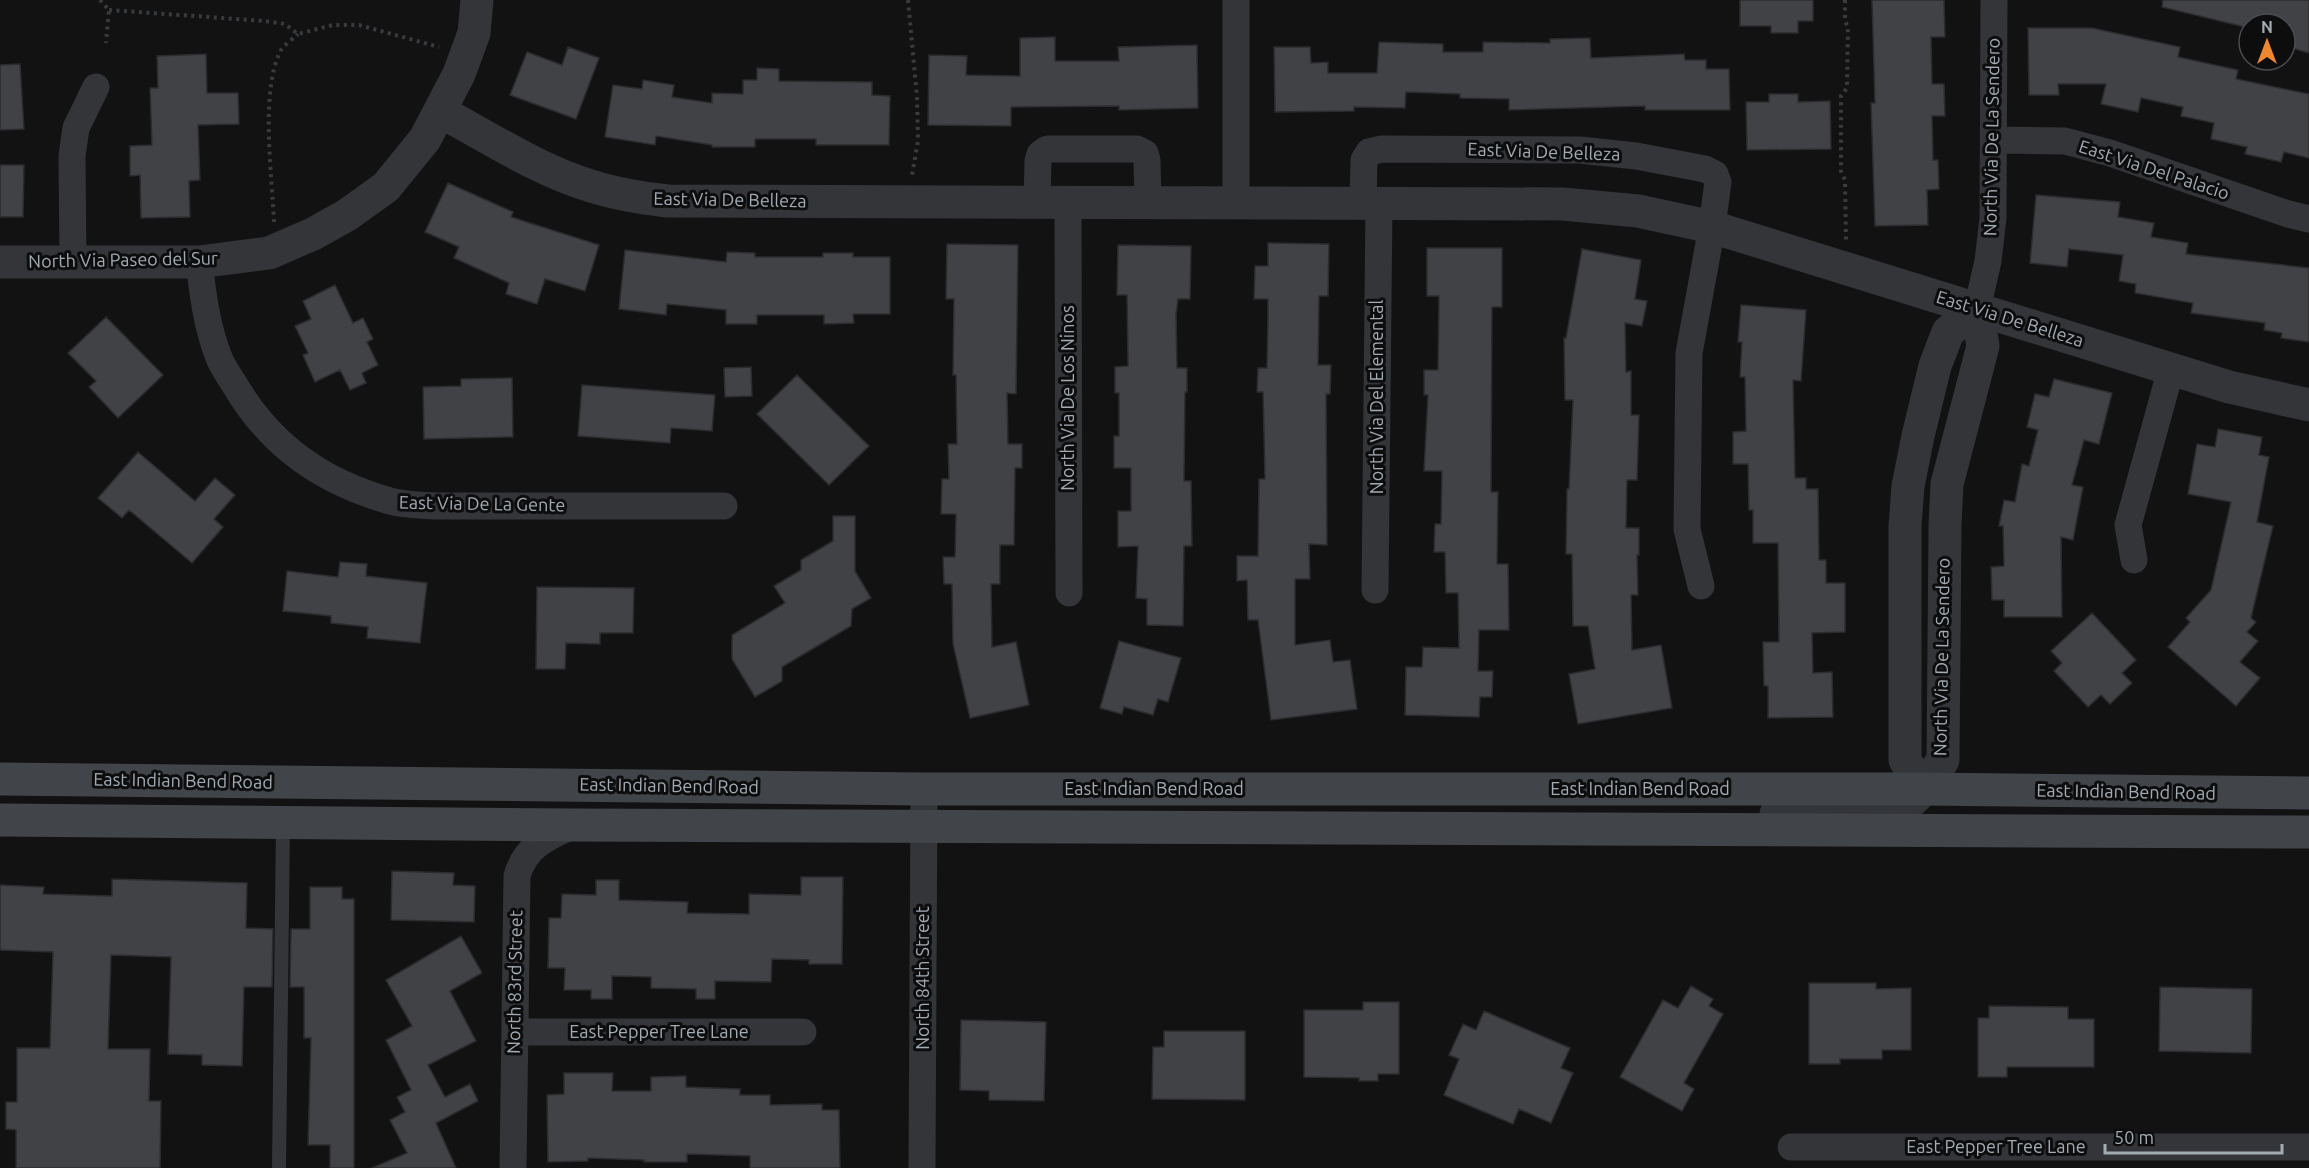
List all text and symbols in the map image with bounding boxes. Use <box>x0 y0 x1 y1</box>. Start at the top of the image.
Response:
north arrow <box>2237 12 2297 72</box>
text: N <box>2261 18 2273 36</box>
street label: North Via De La Sendero <box>1979 38 2003 236</box>
street label: East Via Del Palacio <box>2077 135 2232 203</box>
street label: East Via De Belleza <box>1467 138 1621 164</box>
street label: East Via De Belleza <box>653 188 807 210</box>
street label: North Via Paseo del Sur <box>28 247 218 271</box>
street label: East Via De Belleza <box>1934 286 2086 350</box>
street label: North Via Del Elemental <box>1366 300 1386 494</box>
street label: North Via De Los Ninos <box>1057 305 1077 491</box>
street label: East Via De La Gente <box>399 492 565 514</box>
street label: North Via De La Sendero <box>1929 558 1953 756</box>
street label: East Indian Bend Road <box>93 768 273 792</box>
street label: East Indian Bend Road <box>579 773 759 797</box>
street label: East Indian Bend Road <box>1064 778 1244 798</box>
street label: East Indian Bend Road <box>1550 778 1730 798</box>
street label: East Indian Bend Road <box>2036 779 2216 803</box>
street label: North 84th Street <box>912 906 932 1050</box>
street label: North 83rd Street <box>503 910 525 1054</box>
street label: East Pepper Tree Lane <box>569 1021 749 1041</box>
scale bar <box>2105 1117 2282 1155</box>
text: 50 m <box>2114 1127 2154 1147</box>
street label: East Pepper Tree Lane <box>1906 1136 2086 1156</box>

